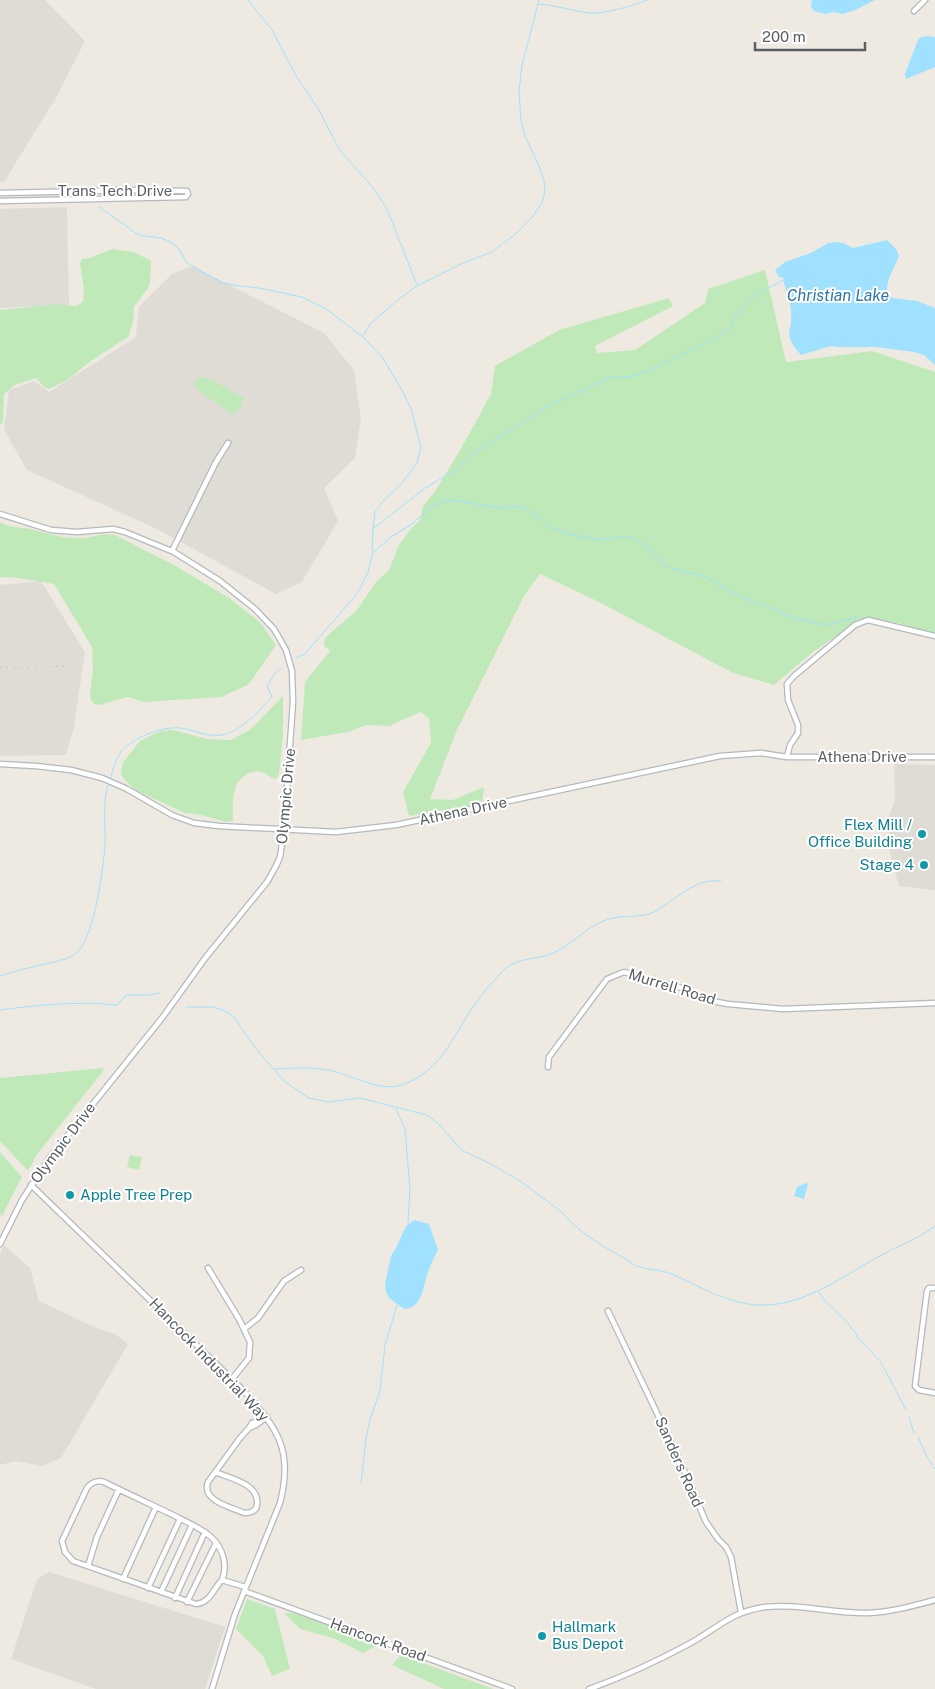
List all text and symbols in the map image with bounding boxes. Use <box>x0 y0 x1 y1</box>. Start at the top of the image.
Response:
scale bar <box>755 20 865 52</box>
text: 200 m <box>762 28 806 45</box>
street label: Trans Tech Drive <box>58 182 172 199</box>
water label: Christian Lake <box>787 286 890 305</box>
street label: Olympic Drive <box>273 747 298 845</box>
street label: Athena Drive <box>817 748 907 765</box>
street label: Athena Drive <box>417 793 508 828</box>
place label: Flex Mill / Office Building <box>808 816 913 850</box>
marker: Flex Mill / Office Building <box>916 828 928 840</box>
place label: Stage 4 <box>860 856 914 873</box>
marker: Stage 4 <box>918 859 930 871</box>
street label: Murrell Road <box>627 965 718 1008</box>
street label: Olympic Drive <box>27 1099 98 1186</box>
place label: Apple Tree Prep <box>80 1186 192 1203</box>
marker: Apple Tree Prep <box>64 1189 76 1201</box>
street label: Hancock Industrial Way <box>146 1295 273 1425</box>
street label: Sanders Road <box>652 1414 707 1510</box>
street label: Hancock Road <box>328 1614 428 1665</box>
place label: Hallmark Bus Depot <box>552 1618 624 1652</box>
marker: Hallmark Bus Depot <box>536 1630 548 1642</box>

